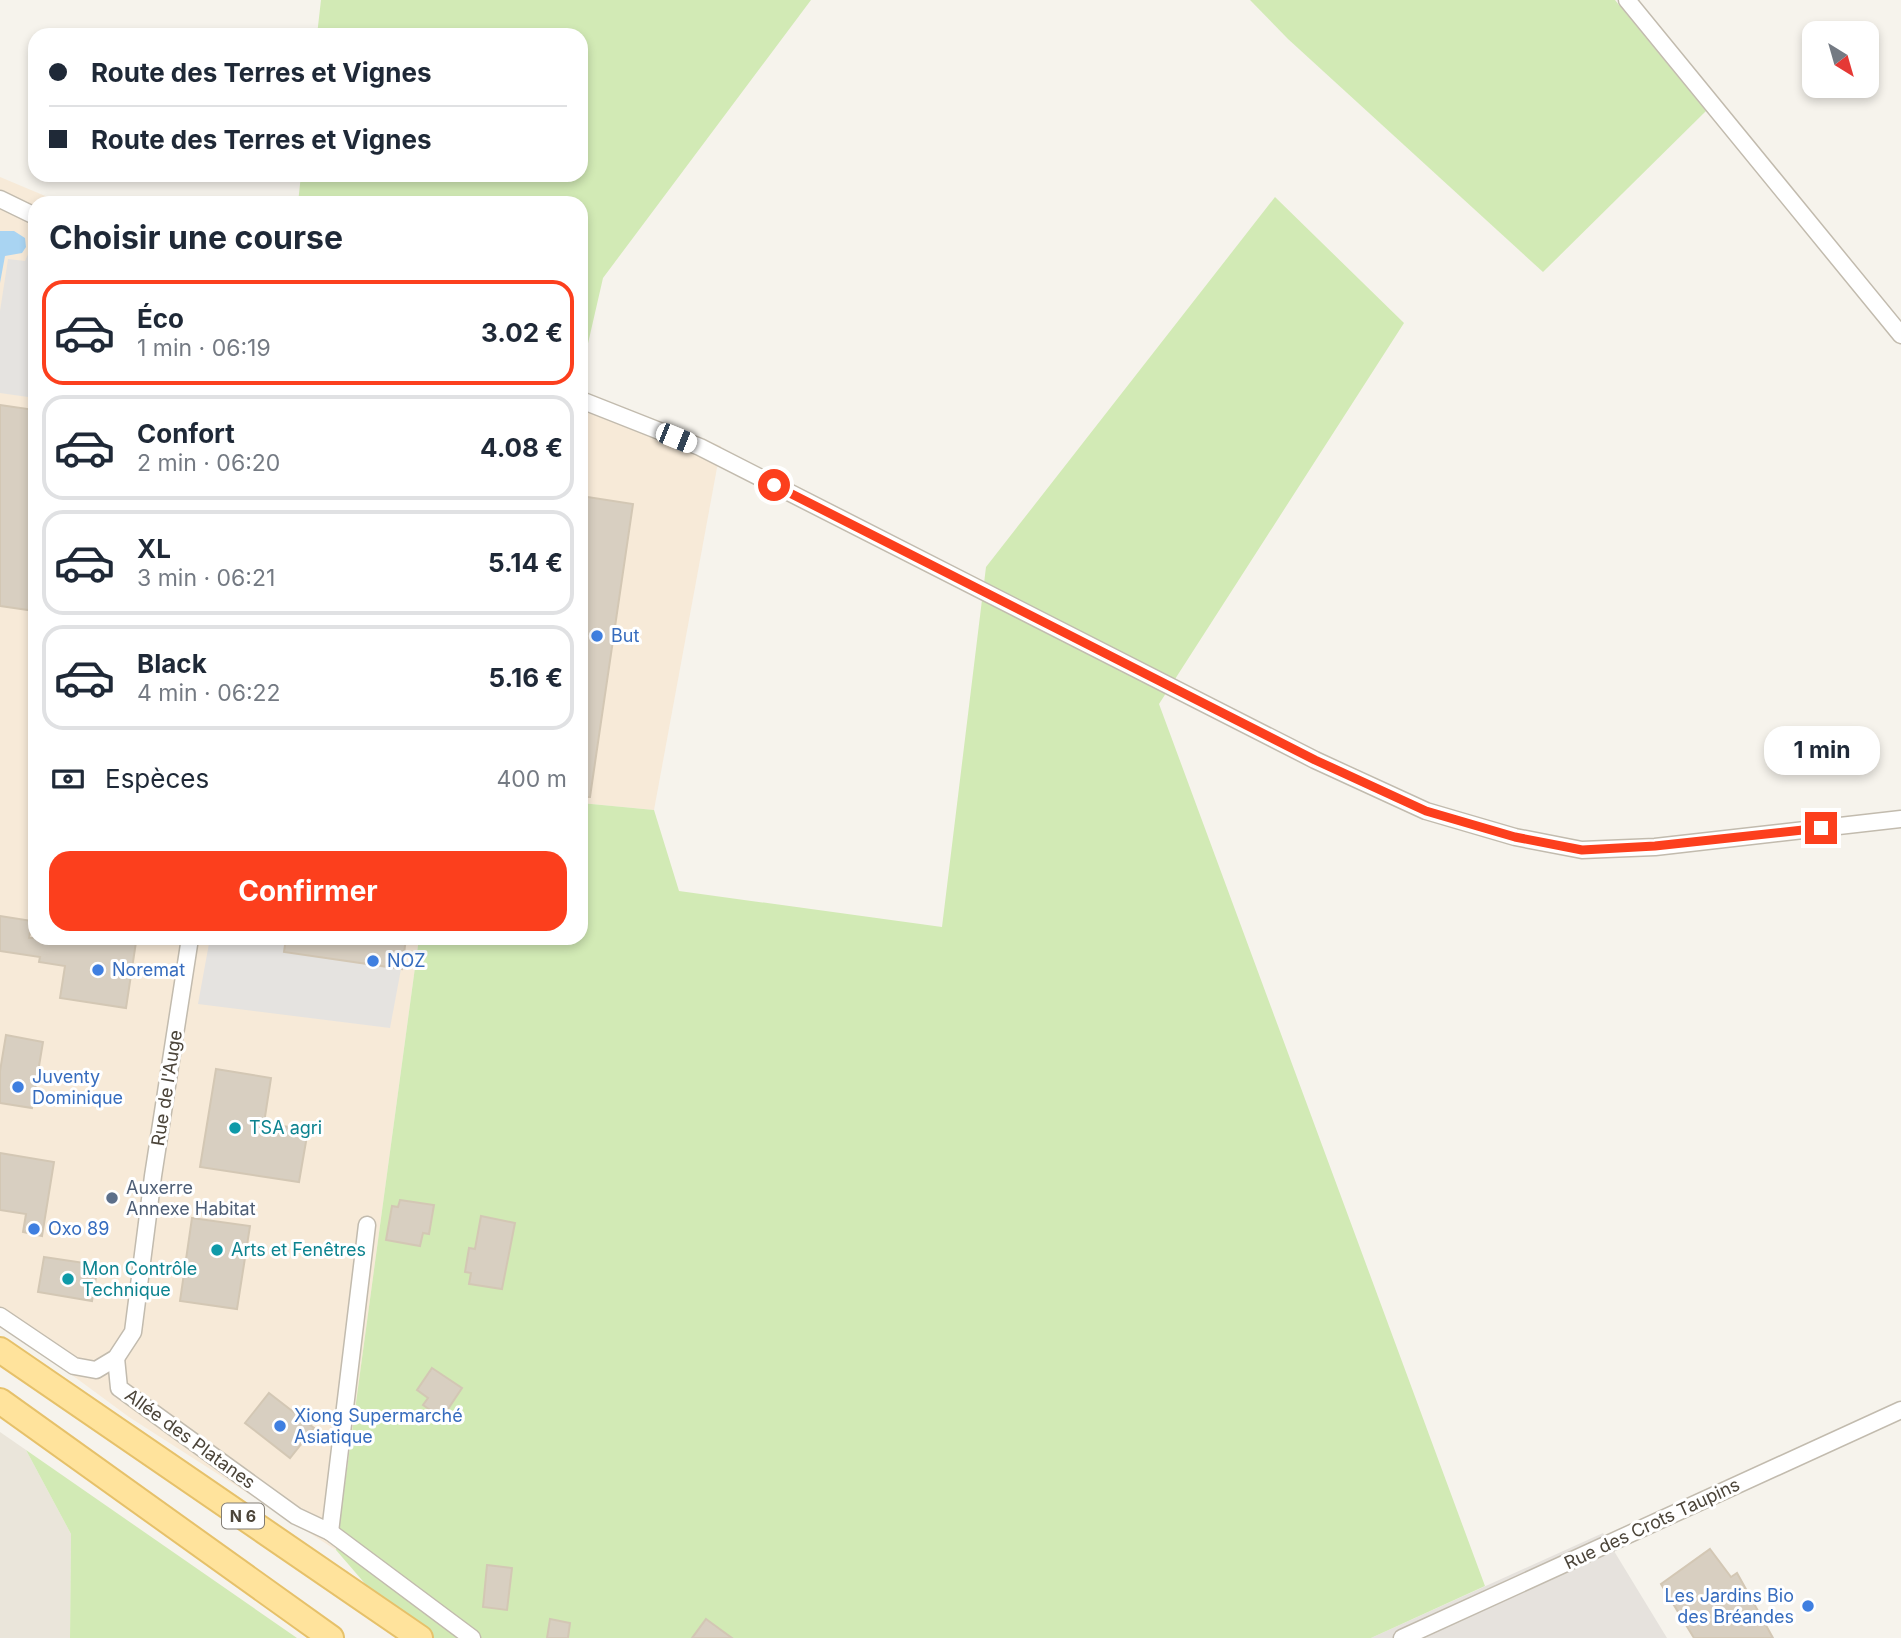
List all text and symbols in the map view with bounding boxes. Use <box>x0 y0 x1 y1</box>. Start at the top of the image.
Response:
north arrow <box>1802 21 1880 98</box>
map controls <box>1802 21 1879 98</box>
text: Route des Terres et Vignes <box>91 57 431 88</box>
text: Route des Terres et Vignes <box>91 124 431 155</box>
text: Choisir une course <box>49 218 343 257</box>
icon: car <box>53 301 116 364</box>
text: Éco <box>137 303 184 334</box>
text: 3.02 € <box>481 317 563 348</box>
text: 1 min · 06:19 <box>137 334 271 362</box>
icon: car <box>53 416 116 479</box>
text: Confort <box>137 418 235 449</box>
car <box>653 420 700 456</box>
text: 4.08 € <box>480 432 563 463</box>
text: 2 min · 06:20 <box>137 449 280 477</box>
route start <box>758 469 790 501</box>
icon: car <box>53 531 116 594</box>
text: XL <box>137 533 171 564</box>
text: 5.14 € <box>488 547 563 578</box>
text: 3 min · 06:21 <box>137 564 275 592</box>
place label: But <box>611 625 639 646</box>
marker: But <box>589 628 605 644</box>
icon: car <box>53 646 116 709</box>
text: Black <box>137 648 207 679</box>
text: 5.16 € <box>489 662 563 693</box>
text: 4 min · 06:22 <box>137 679 281 707</box>
callout: 1 min <box>1763 726 1879 776</box>
text: 1 min <box>1794 736 1850 764</box>
icon: cash <box>49 760 87 798</box>
text: Espèces <box>105 763 209 794</box>
text: 400 m <box>497 765 567 793</box>
route end <box>1805 812 1837 844</box>
button: Confirmer <box>49 851 567 931</box>
place label: NOZ <box>387 950 426 971</box>
marker: NOZ <box>365 953 381 969</box>
place label: Noremat <box>112 959 185 980</box>
marker: Noremat <box>90 962 106 978</box>
street label: Rue de l'Auge <box>147 1028 186 1147</box>
place label: Juventy Dominique <box>32 1066 123 1108</box>
marker: Juventy Dominique <box>10 1079 26 1095</box>
place label: TSA agri <box>249 1117 322 1138</box>
marker: TSA agri <box>227 1120 243 1136</box>
place label: Auxerre Annexe Habitat <box>126 1177 256 1219</box>
marker: Auxerre Annexe Habitat <box>104 1190 120 1206</box>
place label: Oxo 89 <box>48 1218 109 1239</box>
marker: Oxo 89 <box>26 1221 42 1237</box>
place label: Arts et Fenêtres <box>231 1239 366 1260</box>
marker: Arts et Fenêtres <box>209 1242 225 1258</box>
place label: Mon Contrôle Technique <box>82 1258 197 1300</box>
marker: Mon Contrôle Technique <box>60 1271 76 1287</box>
street label: Allée des Platanes <box>121 1384 260 1493</box>
place label: Xiong Supermarché Asiatique <box>294 1405 463 1447</box>
marker: Xiong Supermarché Asiatique <box>272 1418 288 1434</box>
street label: Rue des Crots Taupins <box>1561 1474 1743 1573</box>
road number: N 6 <box>222 1504 264 1528</box>
place label: Les Jardins Bio des Bréandes <box>1664 1585 1794 1627</box>
marker: Les Jardins Bio des Bréandes <box>1800 1598 1816 1614</box>

